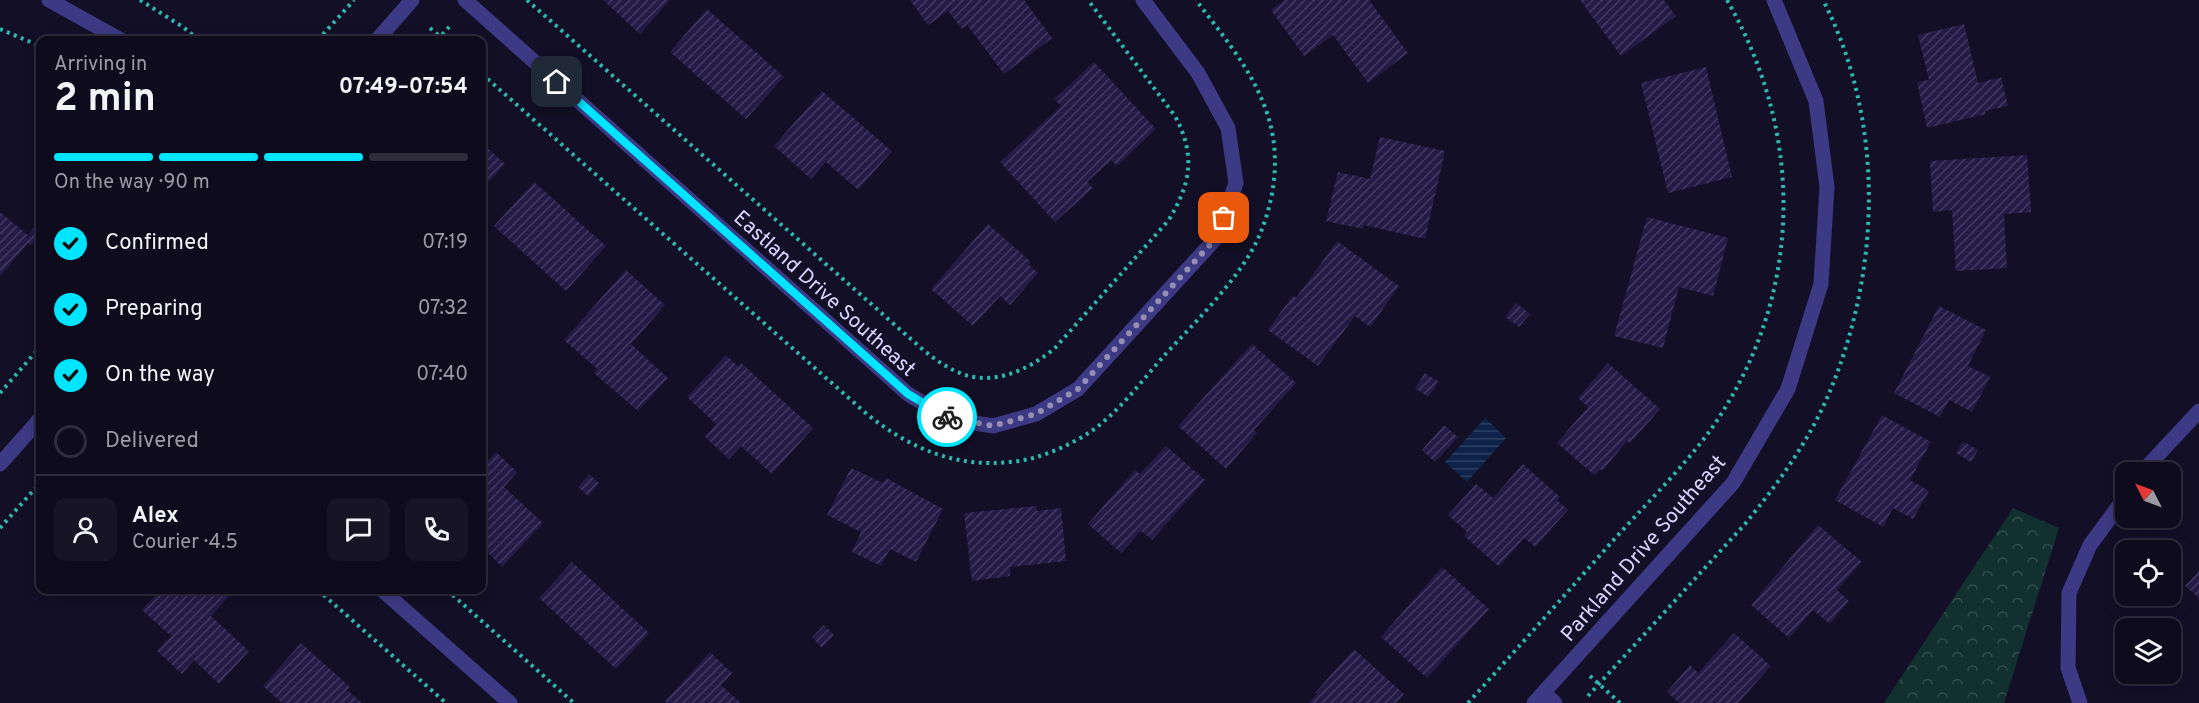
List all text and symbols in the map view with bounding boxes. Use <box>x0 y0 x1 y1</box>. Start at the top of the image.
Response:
text: Arriving in <box>54 52 147 78</box>
pin <box>531 56 582 107</box>
icon: home <box>540 65 573 98</box>
text: 07:49–07:54 <box>339 74 468 101</box>
text: 2 min <box>54 76 156 125</box>
text: On the way · 90 m <box>54 170 210 196</box>
pin <box>1198 192 1249 243</box>
icon: bag <box>1207 201 1240 234</box>
street label: Eastland Drive Southeast <box>727 205 921 383</box>
icon: check <box>54 227 87 260</box>
text: Confirmed <box>105 230 209 257</box>
text: 07:19 <box>422 230 468 256</box>
icon: check <box>54 293 87 326</box>
text: Preparing <box>105 296 203 323</box>
text: 07:32 <box>418 296 468 322</box>
icon: check <box>54 359 87 392</box>
text: On the way <box>105 362 215 389</box>
text: 07:40 <box>416 362 468 388</box>
courier <box>917 387 977 447</box>
icon: bike <box>931 401 964 434</box>
text: Delivered <box>105 428 199 455</box>
street label: Parkland Drive Southeast <box>1556 450 1733 648</box>
north arrow <box>2115 462 2181 528</box>
map controls <box>2115 462 2181 684</box>
button: person <box>54 498 117 561</box>
button: chat <box>327 498 390 561</box>
button: phone <box>405 498 468 561</box>
text: Alex <box>132 503 179 530</box>
text: Courier · 4.5 <box>132 530 238 556</box>
button: locate <box>2115 540 2181 606</box>
button: layers <box>2115 618 2181 684</box>

